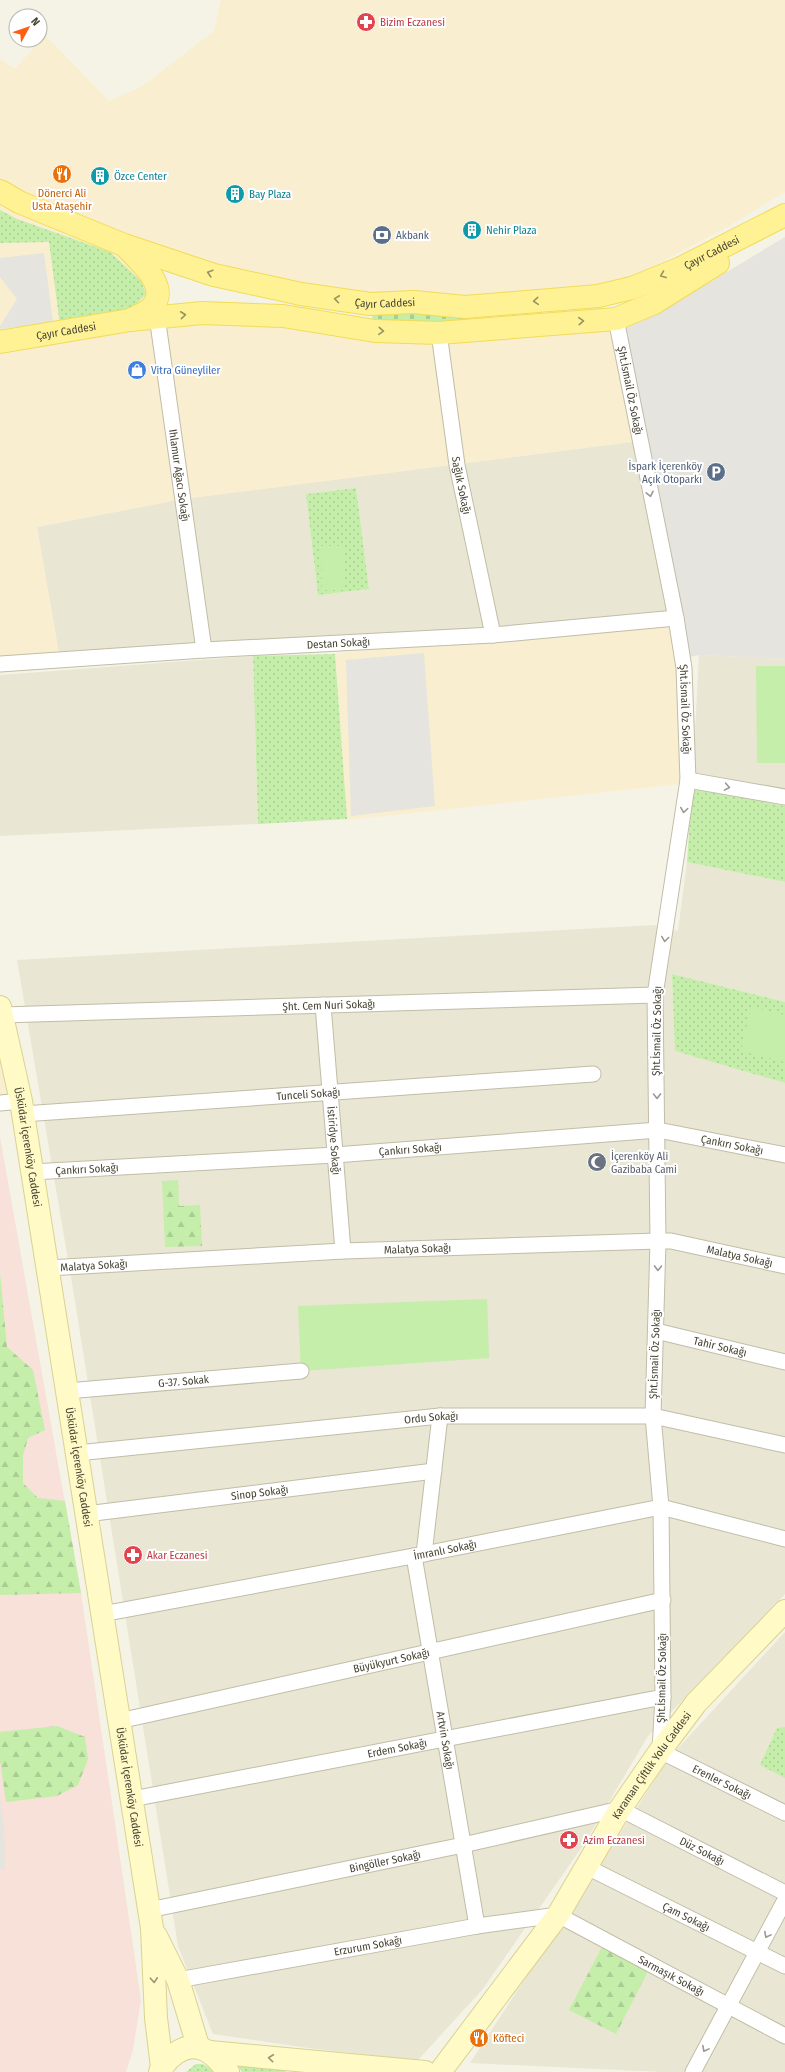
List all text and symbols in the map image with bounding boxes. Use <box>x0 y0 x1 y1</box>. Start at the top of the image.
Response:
north arrow <box>8 8 48 48</box>
pharmacy icon: Bizim Eczanesi <box>355 11 377 33</box>
text: N <box>28 15 42 29</box>
place label: Bizim Eczanesi <box>380 16 445 29</box>
restaurant icon: Dönerci Ali Usta Ataşehir <box>51 163 73 185</box>
building icon: Özce Center <box>89 165 111 187</box>
place label: Özce Center <box>114 170 167 183</box>
building icon: Bay Plaza <box>224 183 246 205</box>
place label: Dönerci Ali Usta Ataşehir <box>32 187 92 213</box>
place label: Bay Plaza <box>249 188 291 201</box>
building icon: Nehir Plaza <box>461 219 483 241</box>
bank icon: Akbank <box>371 224 393 246</box>
place label: Nehir Plaza <box>486 224 537 237</box>
place label: Akbank <box>396 229 430 242</box>
street label: Çayır Caddesi <box>682 233 742 272</box>
one-way arrow <box>207 269 214 278</box>
one-way arrow <box>659 271 666 279</box>
one-way arrow <box>334 295 340 304</box>
street label: Çayır Caddesi <box>354 295 416 310</box>
one-way arrow <box>533 297 539 306</box>
one-way arrow <box>180 310 186 319</box>
one-way arrow <box>578 317 584 326</box>
street label: Çayır Caddesi <box>35 319 97 342</box>
one-way arrow <box>378 327 384 335</box>
street label: Şht.İsmail Öz Sokağı <box>615 345 646 436</box>
shop icon: Vitra Güneyliler <box>126 359 148 381</box>
place label: Vitra Güneyliler <box>151 364 221 377</box>
street label: Ihlamur Ağacı Sokağı <box>166 428 192 522</box>
street label: Sağlık Sokağı <box>449 456 474 515</box>
place label: İspark İçerenköy Açık Otoparkı <box>628 459 702 486</box>
parking icon: İspark İçerenköy Açık Otoparkı <box>705 461 727 483</box>
one-way arrow <box>646 491 654 497</box>
street label: Destan Sokağı <box>306 635 370 651</box>
street label: Şht.İsmail Öz Sokağı <box>677 663 694 755</box>
one-way arrow <box>724 782 730 791</box>
one-way arrow <box>680 807 689 813</box>
one-way arrow <box>661 936 670 942</box>
street label: Şht.İsmail Öz Sokağı <box>649 986 664 1076</box>
street label: Şht. Cem Nuri Sokağı <box>282 997 375 1013</box>
street label: Tunceli Sokağı <box>276 1085 341 1103</box>
street label: Üsküdar İçerenköy Caddesi <box>12 1086 44 1208</box>
one-way arrow <box>653 1093 661 1099</box>
street label: İstiridye Sokağı <box>325 1106 343 1175</box>
street label: Çankırı Sokağı <box>700 1132 764 1157</box>
street label: Çankırı Sokağı <box>378 1140 442 1158</box>
place label: İçerenköy Ali Gazibaba Cami <box>611 1149 677 1176</box>
mosque icon: İçerenköy Ali Gazibaba Cami <box>586 1151 608 1173</box>
street label: Çankırı Sokağı <box>55 1161 119 1177</box>
street label: Malatya Sokağı <box>384 1241 451 1256</box>
street label: Malatya Sokağı <box>706 1243 774 1270</box>
street label: Malatya Sokağı <box>60 1257 128 1274</box>
one-way arrow <box>654 1265 662 1271</box>
street label: Şht.İsmail Öz Sokağı <box>646 1309 663 1399</box>
street label: Tahir Sokağı <box>692 1334 748 1359</box>
street label: G-37. Sokak <box>158 1372 210 1390</box>
street label: Üsküdar İçerenköy Caddesi <box>63 1406 95 1528</box>
street label: Ordu Sokağı <box>404 1410 458 1426</box>
street label: Sinop Sokağı <box>230 1483 289 1503</box>
street label: İmranlı Sokağı <box>412 1537 478 1562</box>
pharmacy icon: Akar Eczanesi <box>122 1544 144 1566</box>
place label: Akar Eczanesi <box>147 1549 208 1562</box>
street label: Şht.İsmail Öz Sokağı <box>654 1633 669 1723</box>
street label: Büyükyurt Sokağı <box>352 1646 431 1675</box>
street label: Karaman Çiftlik Yolu Caddesi <box>609 1709 694 1821</box>
street label: Artvin Sokağı <box>434 1710 457 1770</box>
street label: Üsküdar İçerenköy Caddesi <box>114 1726 146 1848</box>
street label: Erdem Sokağı <box>366 1736 428 1760</box>
street label: Erenler Sokağı <box>690 1762 754 1802</box>
pharmacy icon: Azim Eczanesi <box>558 1829 580 1851</box>
place label: Azim Eczanesi <box>583 1834 645 1847</box>
street label: Düz Sokağı <box>678 1834 727 1868</box>
street label: Bingöller Sokağı <box>348 1847 422 1875</box>
street label: Çam Sokağı <box>660 1899 712 1934</box>
one-way arrow <box>764 1931 771 1938</box>
street label: Erzurum Sokağı <box>333 1933 403 1958</box>
street label: Sarmaşık Sokağı <box>636 1952 707 1998</box>
one-way arrow <box>150 1977 159 1983</box>
restaurant icon: Köfteci <box>468 2027 490 2049</box>
place label: Köfteci <box>493 2032 524 2045</box>
one-way arrow <box>703 2045 710 2052</box>
one-way arrow <box>268 2054 274 2063</box>

